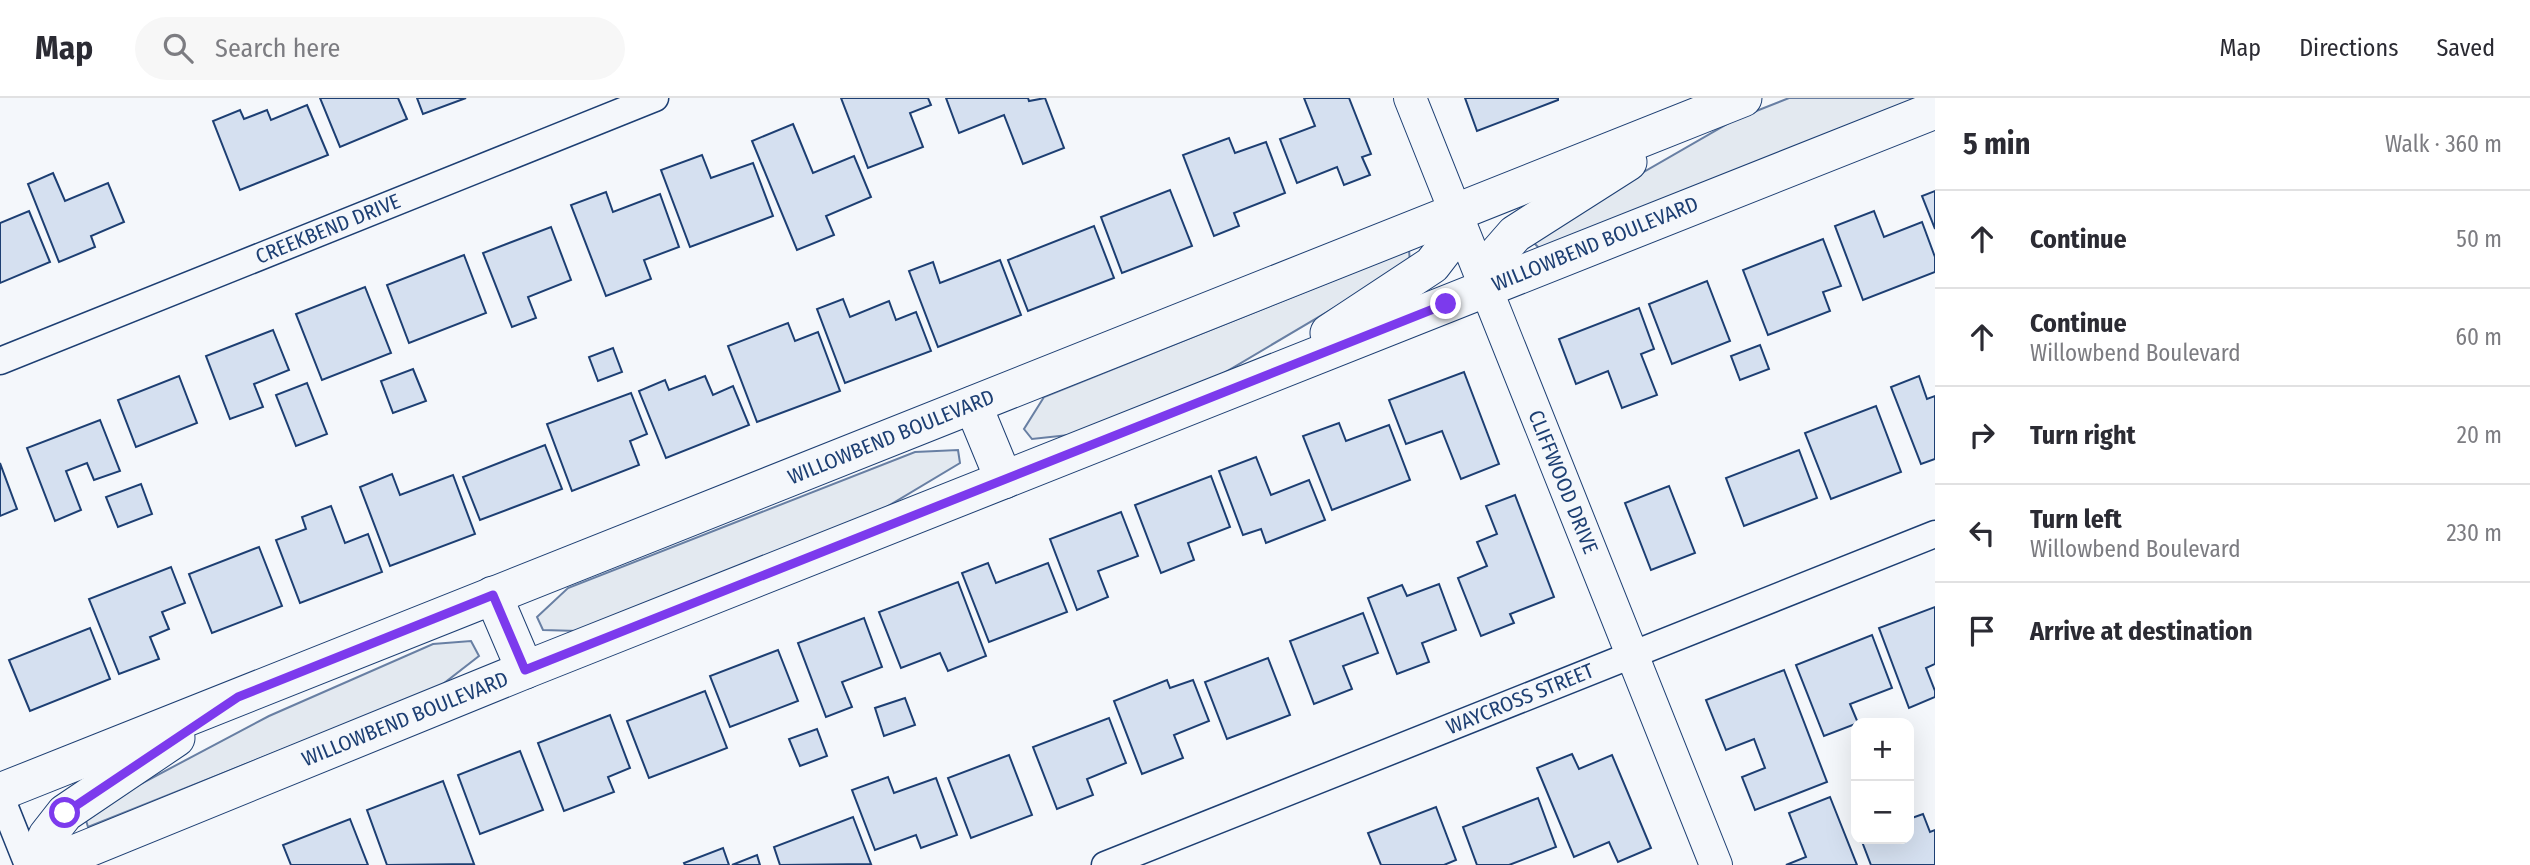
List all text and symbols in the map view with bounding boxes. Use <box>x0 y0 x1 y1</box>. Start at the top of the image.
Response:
search box <box>135 17 625 80</box>
text: Map <box>35 28 93 68</box>
icon: search <box>159 29 197 67</box>
text: Search here <box>215 33 340 64</box>
text: Map <box>2220 34 2261 62</box>
text: Directions <box>2299 34 2398 62</box>
text: Saved <box>2436 34 2495 62</box>
text: 5 min <box>1963 126 2030 162</box>
text: Walk · 360 m <box>2385 130 2502 158</box>
street label: CREEKBEND DRIVE <box>252 188 404 270</box>
street label: WILLOWBEND BOULEVARD <box>1488 191 1702 297</box>
icon: ahead <box>1963 220 2001 258</box>
text: Continue <box>2030 224 2127 255</box>
text: 50 m <box>2456 225 2502 253</box>
route end <box>1430 288 1461 319</box>
text: Continue <box>2030 308 2127 339</box>
icon: ahead <box>1963 318 2001 356</box>
text: 60 m <box>2456 323 2502 351</box>
text: Willowbend Boulevard <box>2030 339 2241 367</box>
street label: WILLOWBEND BOULEVARD <box>784 384 998 490</box>
street label: CLIFFWOOD DRIVE <box>1522 406 1604 558</box>
icon: right <box>1963 416 2001 454</box>
text: Turn right <box>2030 420 2136 451</box>
text: 20 m <box>2457 421 2502 449</box>
text: Turn left <box>2030 504 2122 535</box>
icon: left <box>1963 514 2001 552</box>
text: 230 m <box>2446 519 2502 547</box>
text: Willowbend Boulevard <box>2030 535 2241 563</box>
icon: arrive <box>1963 612 2001 650</box>
text: Arrive at destination <box>2030 616 2253 647</box>
street label: WAYCROSS STREET <box>1442 657 1598 740</box>
street label: WILLOWBEND BOULEVARD <box>298 666 512 772</box>
map controls <box>1851 718 1914 844</box>
button: + <box>1851 718 1914 781</box>
button: − <box>1851 781 1914 844</box>
route start <box>49 797 80 828</box>

